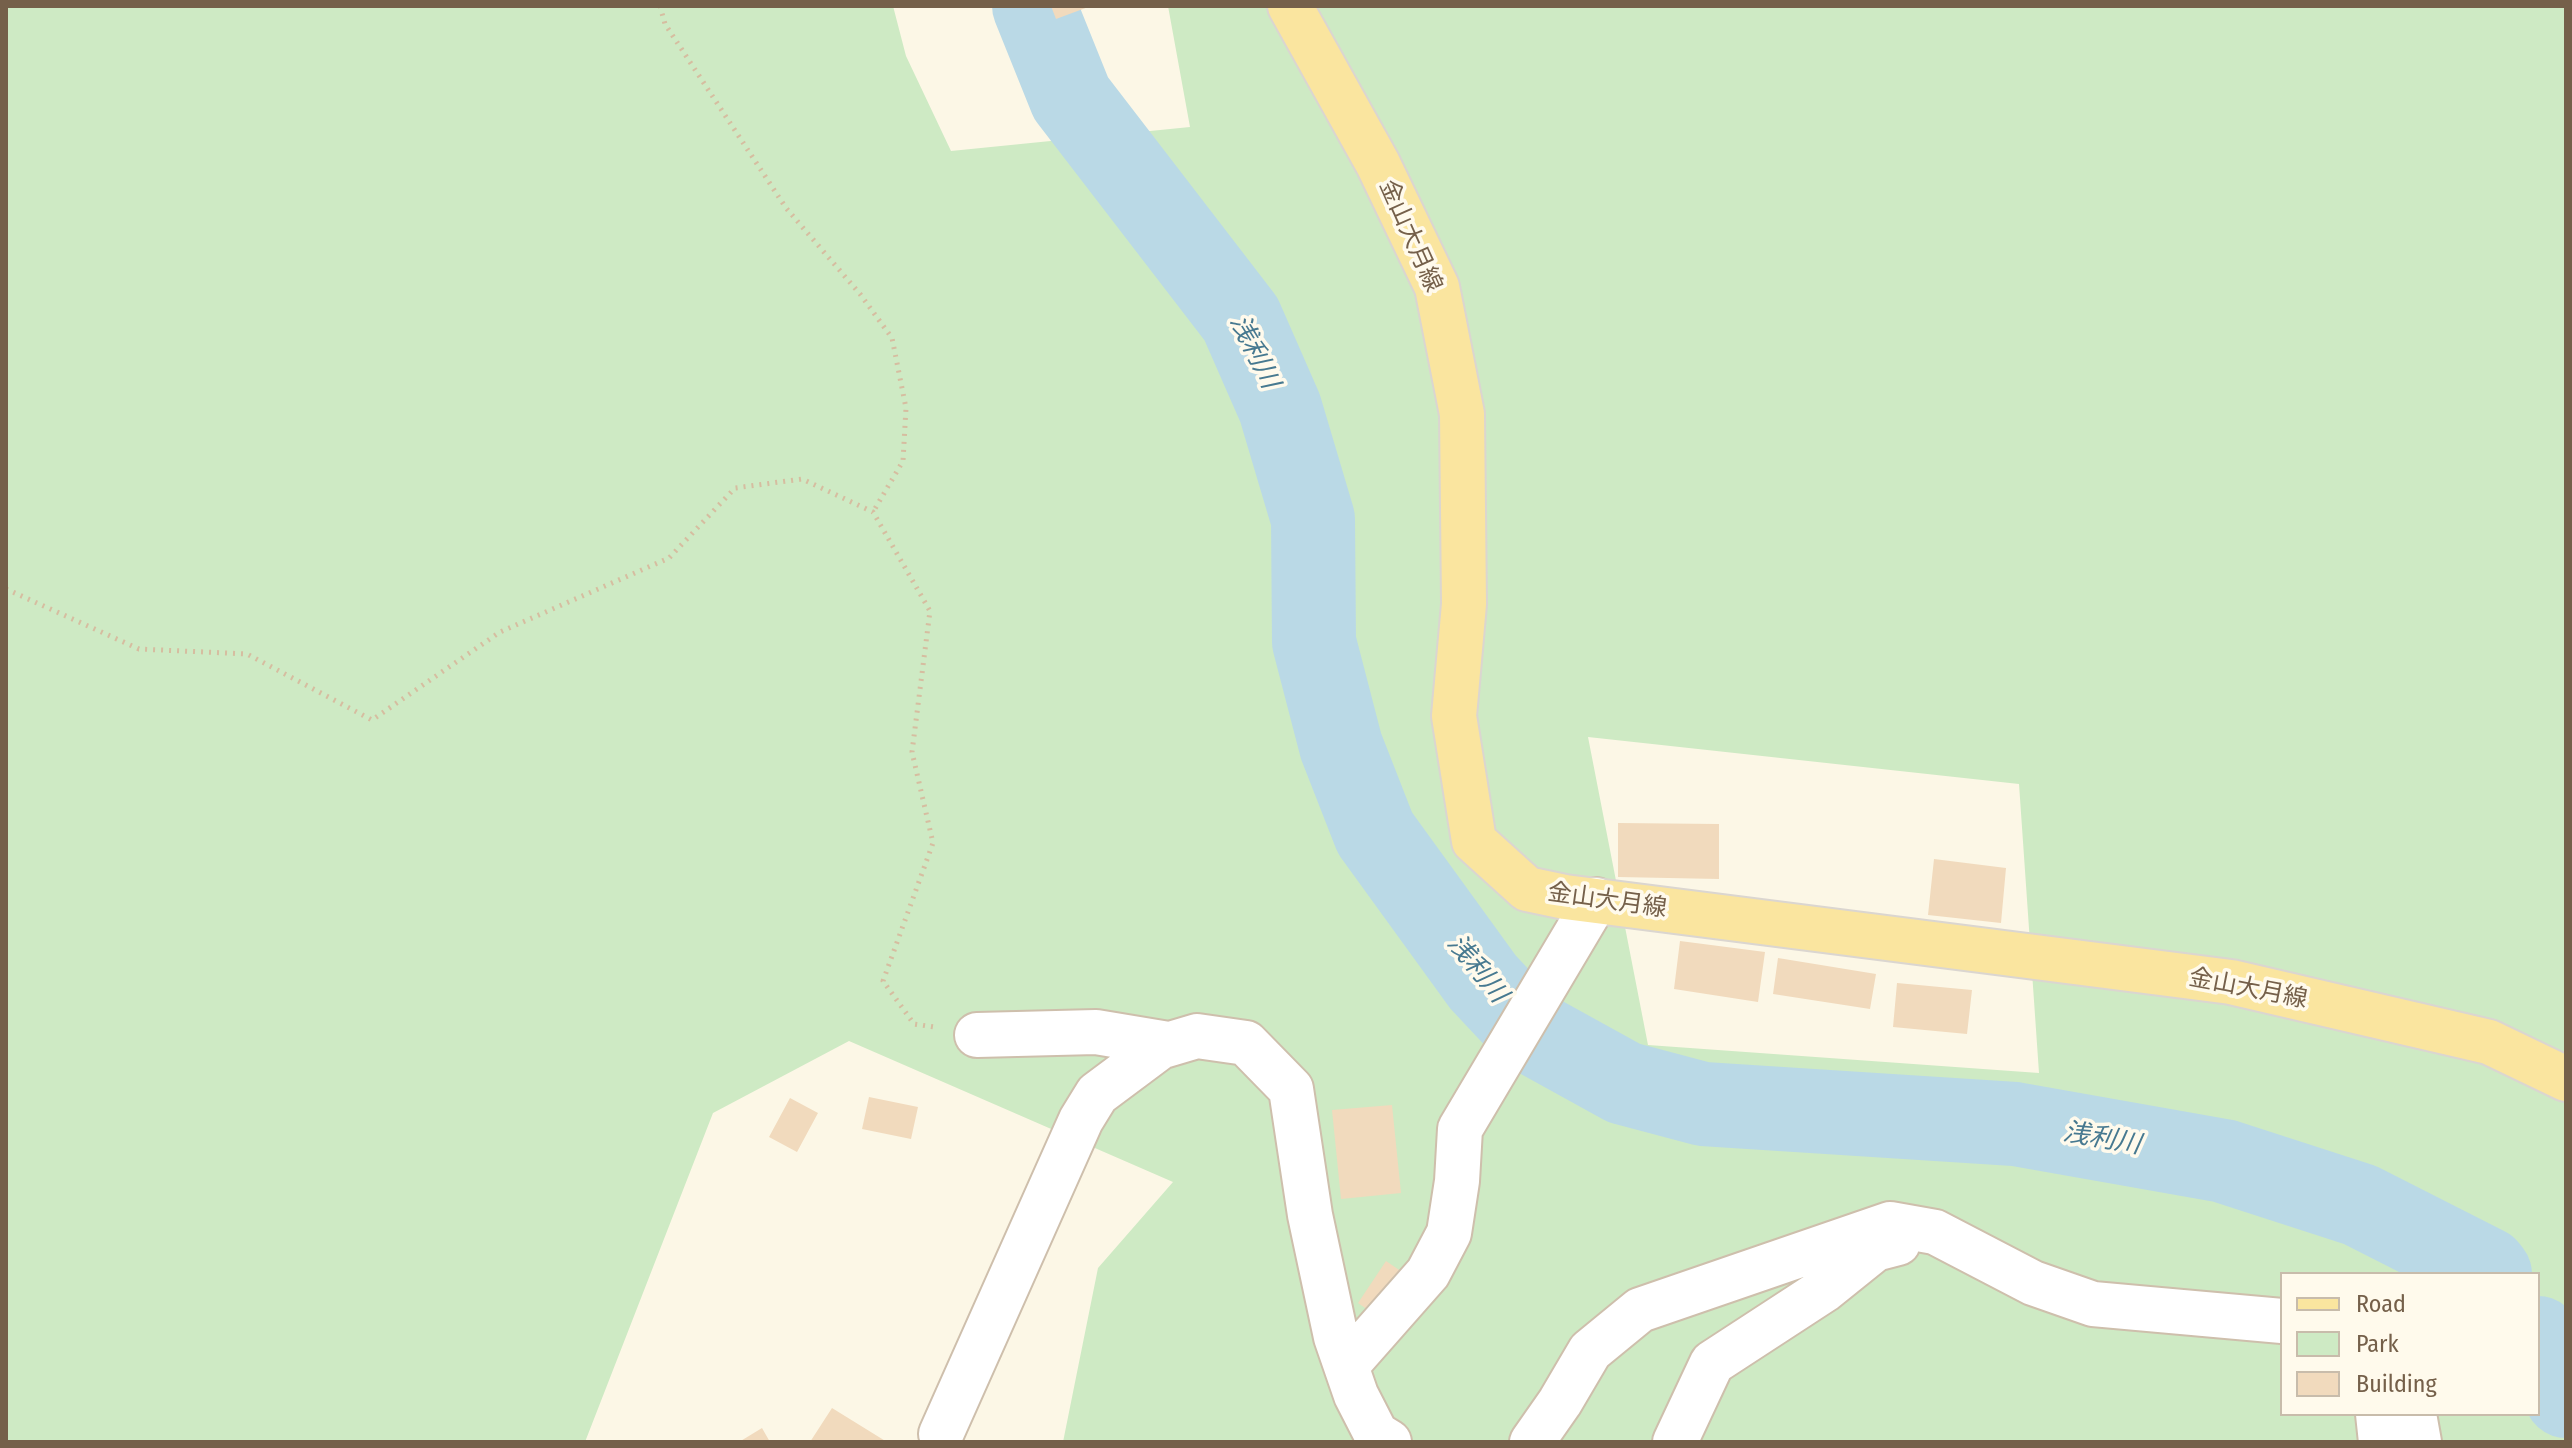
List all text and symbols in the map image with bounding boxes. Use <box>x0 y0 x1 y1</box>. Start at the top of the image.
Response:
street label: 金山大月線 <box>1372 175 1448 297</box>
water label: 浅利川 <box>1223 310 1285 394</box>
street label: 金山大月線 <box>1546 878 1668 924</box>
water label: 浅利川 <box>1440 929 1514 1009</box>
street label: 金山大月線 <box>2186 963 2310 1015</box>
water label: 浅利川 <box>2061 1117 2143 1161</box>
legend <box>2280 1272 2540 1416</box>
text: Road <box>2356 1290 2406 1318</box>
text: Park <box>2356 1330 2399 1358</box>
text: Building <box>2356 1370 2437 1398</box>

